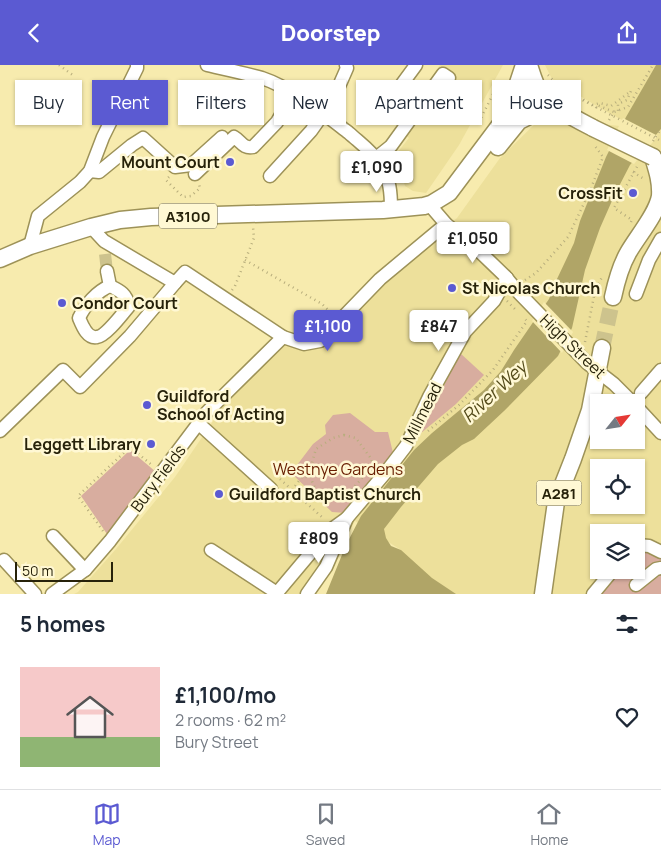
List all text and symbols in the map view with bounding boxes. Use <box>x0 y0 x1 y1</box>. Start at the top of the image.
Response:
text: Doorstep <box>281 18 380 48</box>
icon: back <box>20 19 48 47</box>
icon: share <box>613 19 641 47</box>
chip: Buy <box>15 80 82 125</box>
chip: Rent <box>92 80 168 125</box>
chip: Filters <box>178 80 264 125</box>
chip: New <box>274 80 346 125</box>
chip: Apartment <box>356 80 482 125</box>
chip: House <box>492 80 581 125</box>
place label: Mount Court <box>121 151 220 173</box>
pin: £1,090 <box>336 151 418 193</box>
marker: Mount Court <box>224 156 236 168</box>
text: £1,090 <box>351 156 403 178</box>
place label: CrossFit <box>558 182 623 204</box>
marker: CrossFit <box>627 187 639 199</box>
road number: A3100 <box>159 203 217 229</box>
pin: £1,050 <box>432 221 514 264</box>
text: £1,050 <box>448 227 498 249</box>
place label: St Nicolas Church <box>462 277 600 299</box>
marker: St Nicolas Church <box>446 282 458 294</box>
place label: Condor Court <box>72 292 178 314</box>
marker: Condor Court <box>56 297 68 309</box>
pin: £1,100 <box>287 309 369 352</box>
pin: £847 <box>409 309 469 352</box>
street label: High Street <box>535 309 611 383</box>
text: £1,100 <box>305 315 351 337</box>
text: £847 <box>420 315 458 337</box>
water label: River Wey <box>456 353 533 427</box>
street label: Millmead <box>397 379 447 447</box>
place label: Guildford School of Acting <box>157 385 285 425</box>
north arrow <box>590 394 645 449</box>
map controls <box>590 394 645 579</box>
marker: Guildford School of Acting <box>141 399 153 411</box>
place label: Leggett Library <box>24 433 141 455</box>
marker: Leggett Library <box>145 438 157 450</box>
street label: Bury Fields <box>125 440 191 516</box>
park label: Westnye Gardens <box>273 458 403 480</box>
button: locate <box>590 459 645 514</box>
road number: A281 <box>536 481 582 505</box>
place label: Guildford Baptist Church <box>229 483 421 505</box>
marker: Guildford Baptist Church <box>213 488 225 500</box>
pin: £809 <box>289 521 349 564</box>
button: layers <box>590 524 645 579</box>
text: £809 <box>299 527 339 549</box>
scale bar <box>15 559 112 582</box>
text: 50 m <box>22 561 53 580</box>
text: 5 homes <box>20 610 105 638</box>
icon: filters <box>613 610 641 638</box>
text: £1,100/mo <box>175 681 276 709</box>
icon: home <box>60 687 120 747</box>
icon: heart <box>613 703 641 731</box>
text: 2 rooms · 62 m² <box>175 709 286 731</box>
text: Bury Street <box>175 731 259 753</box>
tab: Map <box>93 800 121 849</box>
tab: Saved <box>306 800 345 849</box>
tab: Home <box>531 800 568 849</box>

